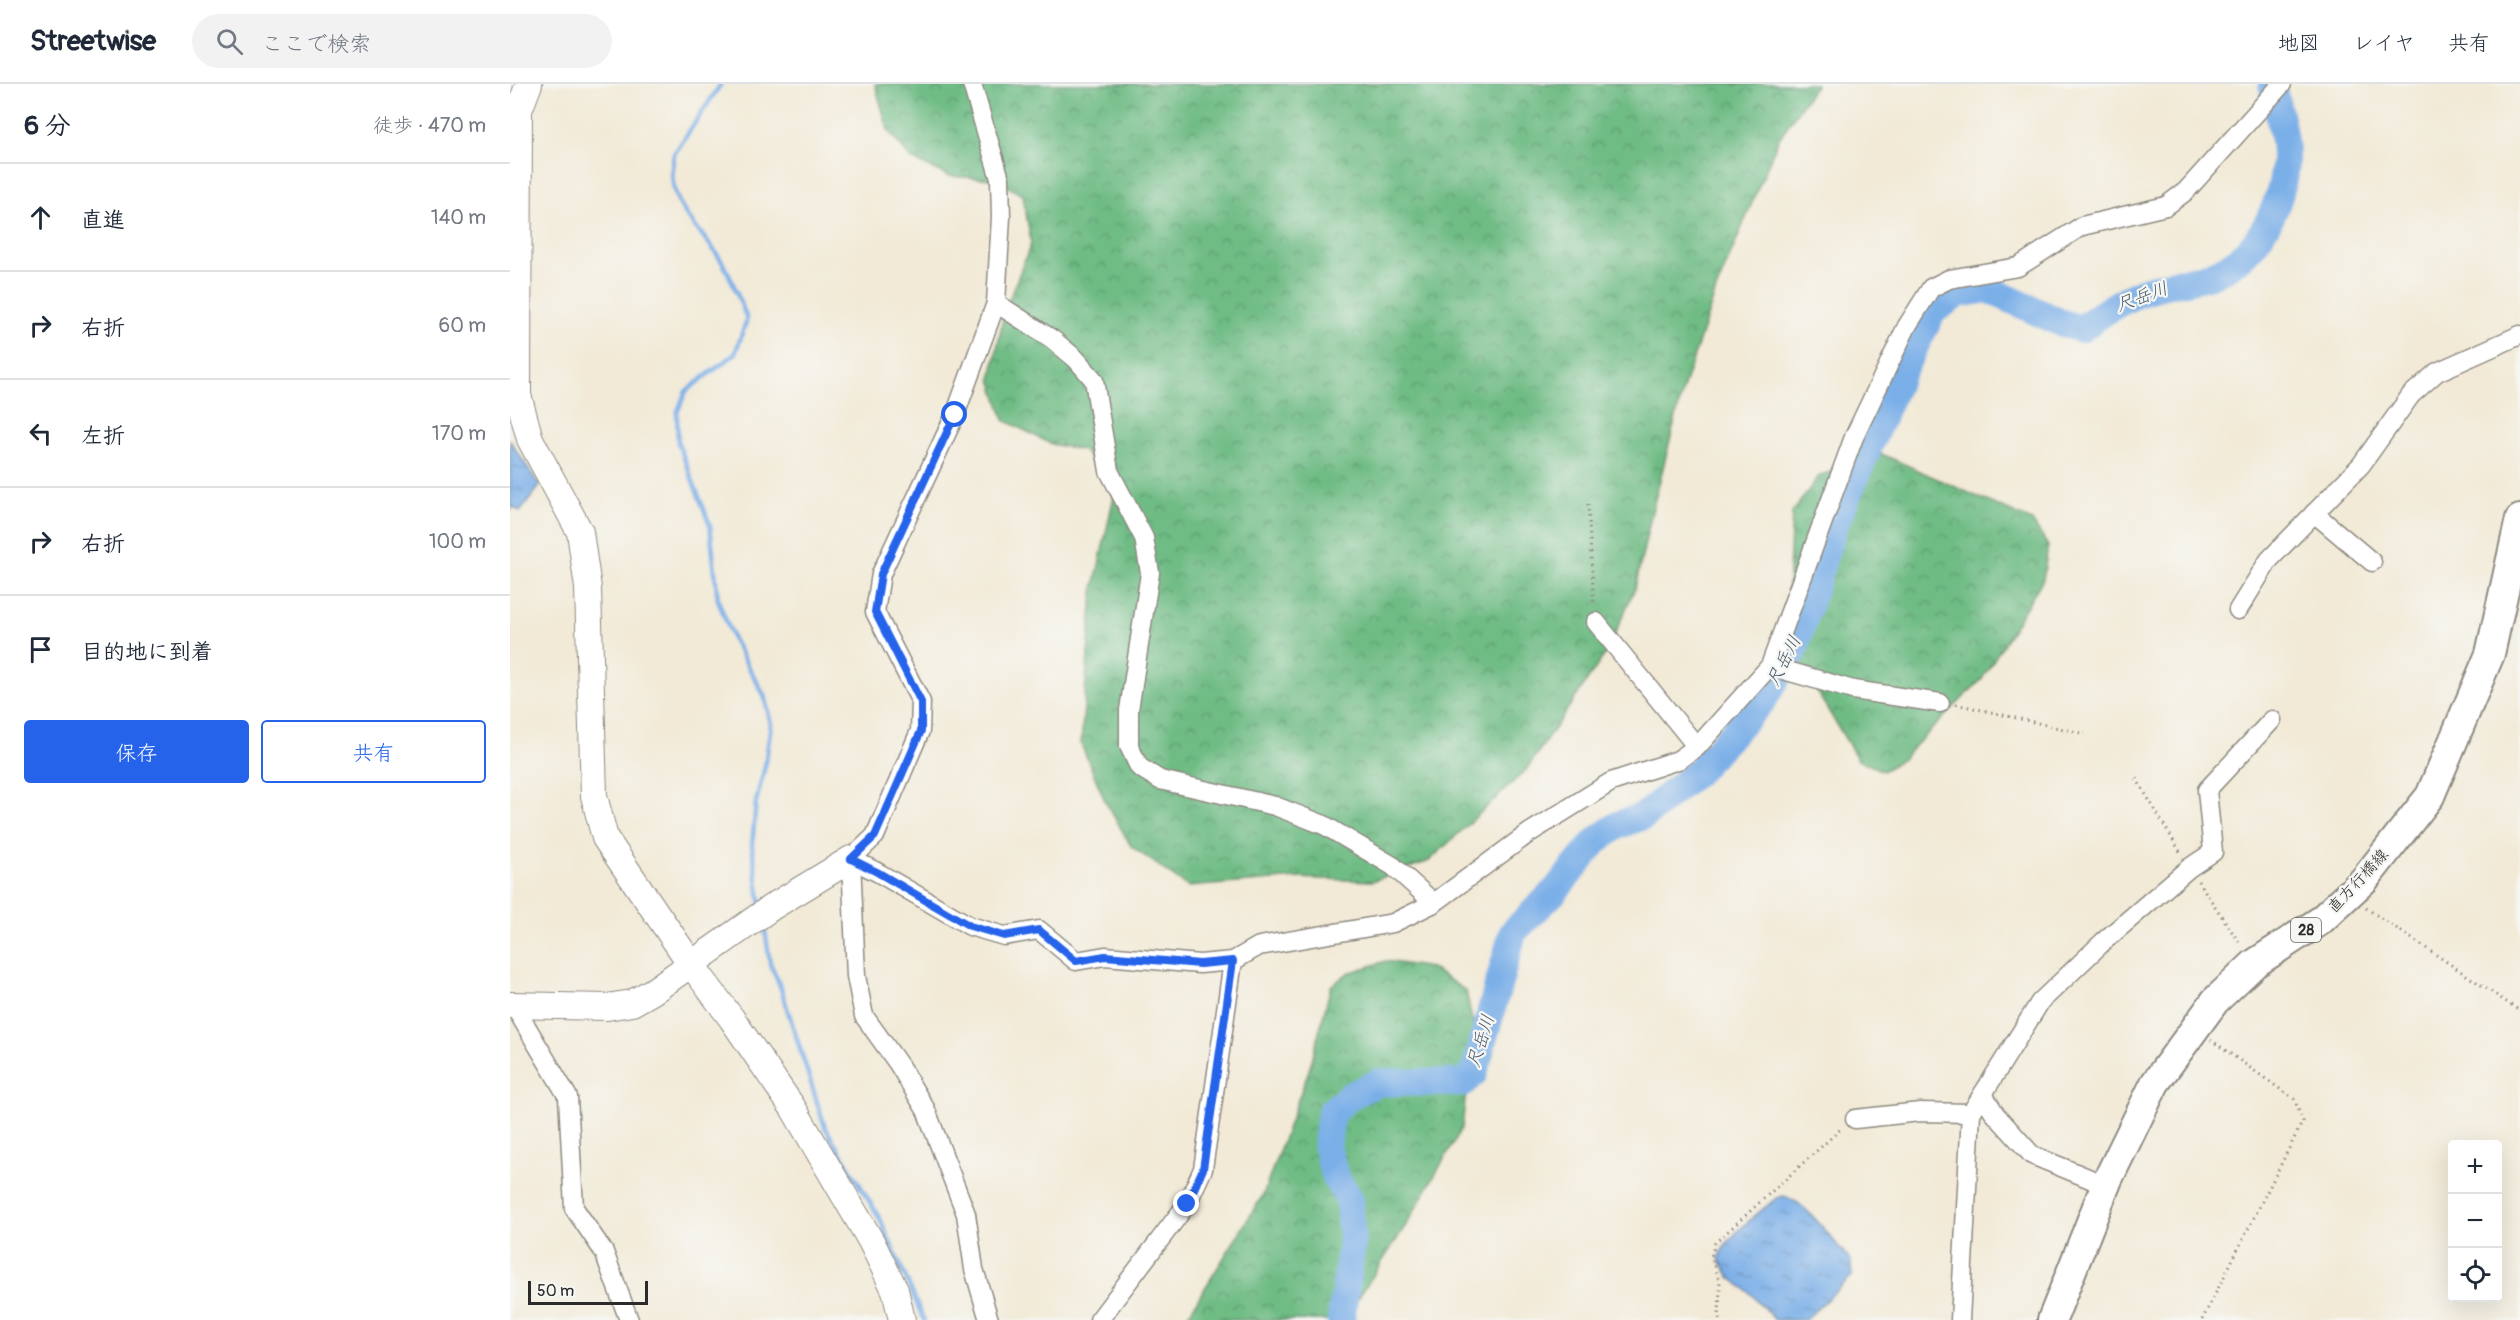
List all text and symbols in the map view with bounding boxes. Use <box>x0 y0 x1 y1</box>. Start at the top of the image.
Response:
search box <box>192 14 612 68</box>
text: Streetwise <box>30 24 156 59</box>
icon: search <box>213 25 246 58</box>
text: ここで検索 <box>261 30 371 58</box>
text: 地図 <box>2278 30 2320 57</box>
text: レイヤ <box>2353 30 2415 57</box>
text: 共有 <box>2448 30 2490 57</box>
text: 6 分 <box>24 110 71 142</box>
text: 徒歩 · 470 m <box>373 113 486 138</box>
icon: ahead <box>24 201 57 234</box>
text: 140 m <box>431 205 486 230</box>
text: 直進 <box>81 206 125 234</box>
water label: 尺岳川 <box>2113 277 2171 317</box>
icon: right <box>24 309 57 342</box>
text: 60 m <box>439 313 486 338</box>
text: 右折 <box>81 314 125 342</box>
route start <box>941 401 967 427</box>
icon: left <box>24 417 57 450</box>
text: 170 m <box>432 421 486 446</box>
text: 左折 <box>81 422 125 450</box>
icon: right <box>24 525 57 558</box>
text: 100 m <box>429 529 486 554</box>
text: 右折 <box>81 530 125 558</box>
water label: 尺岳川 <box>1761 632 1807 690</box>
icon: arrive <box>24 633 57 666</box>
text: 目的地に到着 <box>81 638 213 666</box>
button: 保存 <box>24 720 249 783</box>
button: 共有 <box>261 720 486 783</box>
street label: 直方行橋線 <box>2323 845 2393 917</box>
road number: 28 <box>2291 918 2321 942</box>
water label: 尺岳川 <box>1462 1012 1500 1070</box>
map controls <box>2448 1140 2502 1302</box>
button: + <box>2448 1140 2502 1194</box>
route end <box>1173 1190 1199 1216</box>
button: − <box>2448 1194 2502 1248</box>
button: locate <box>2448 1248 2502 1302</box>
scale bar <box>528 1278 648 1306</box>
text: 50 m <box>537 1281 574 1301</box>

